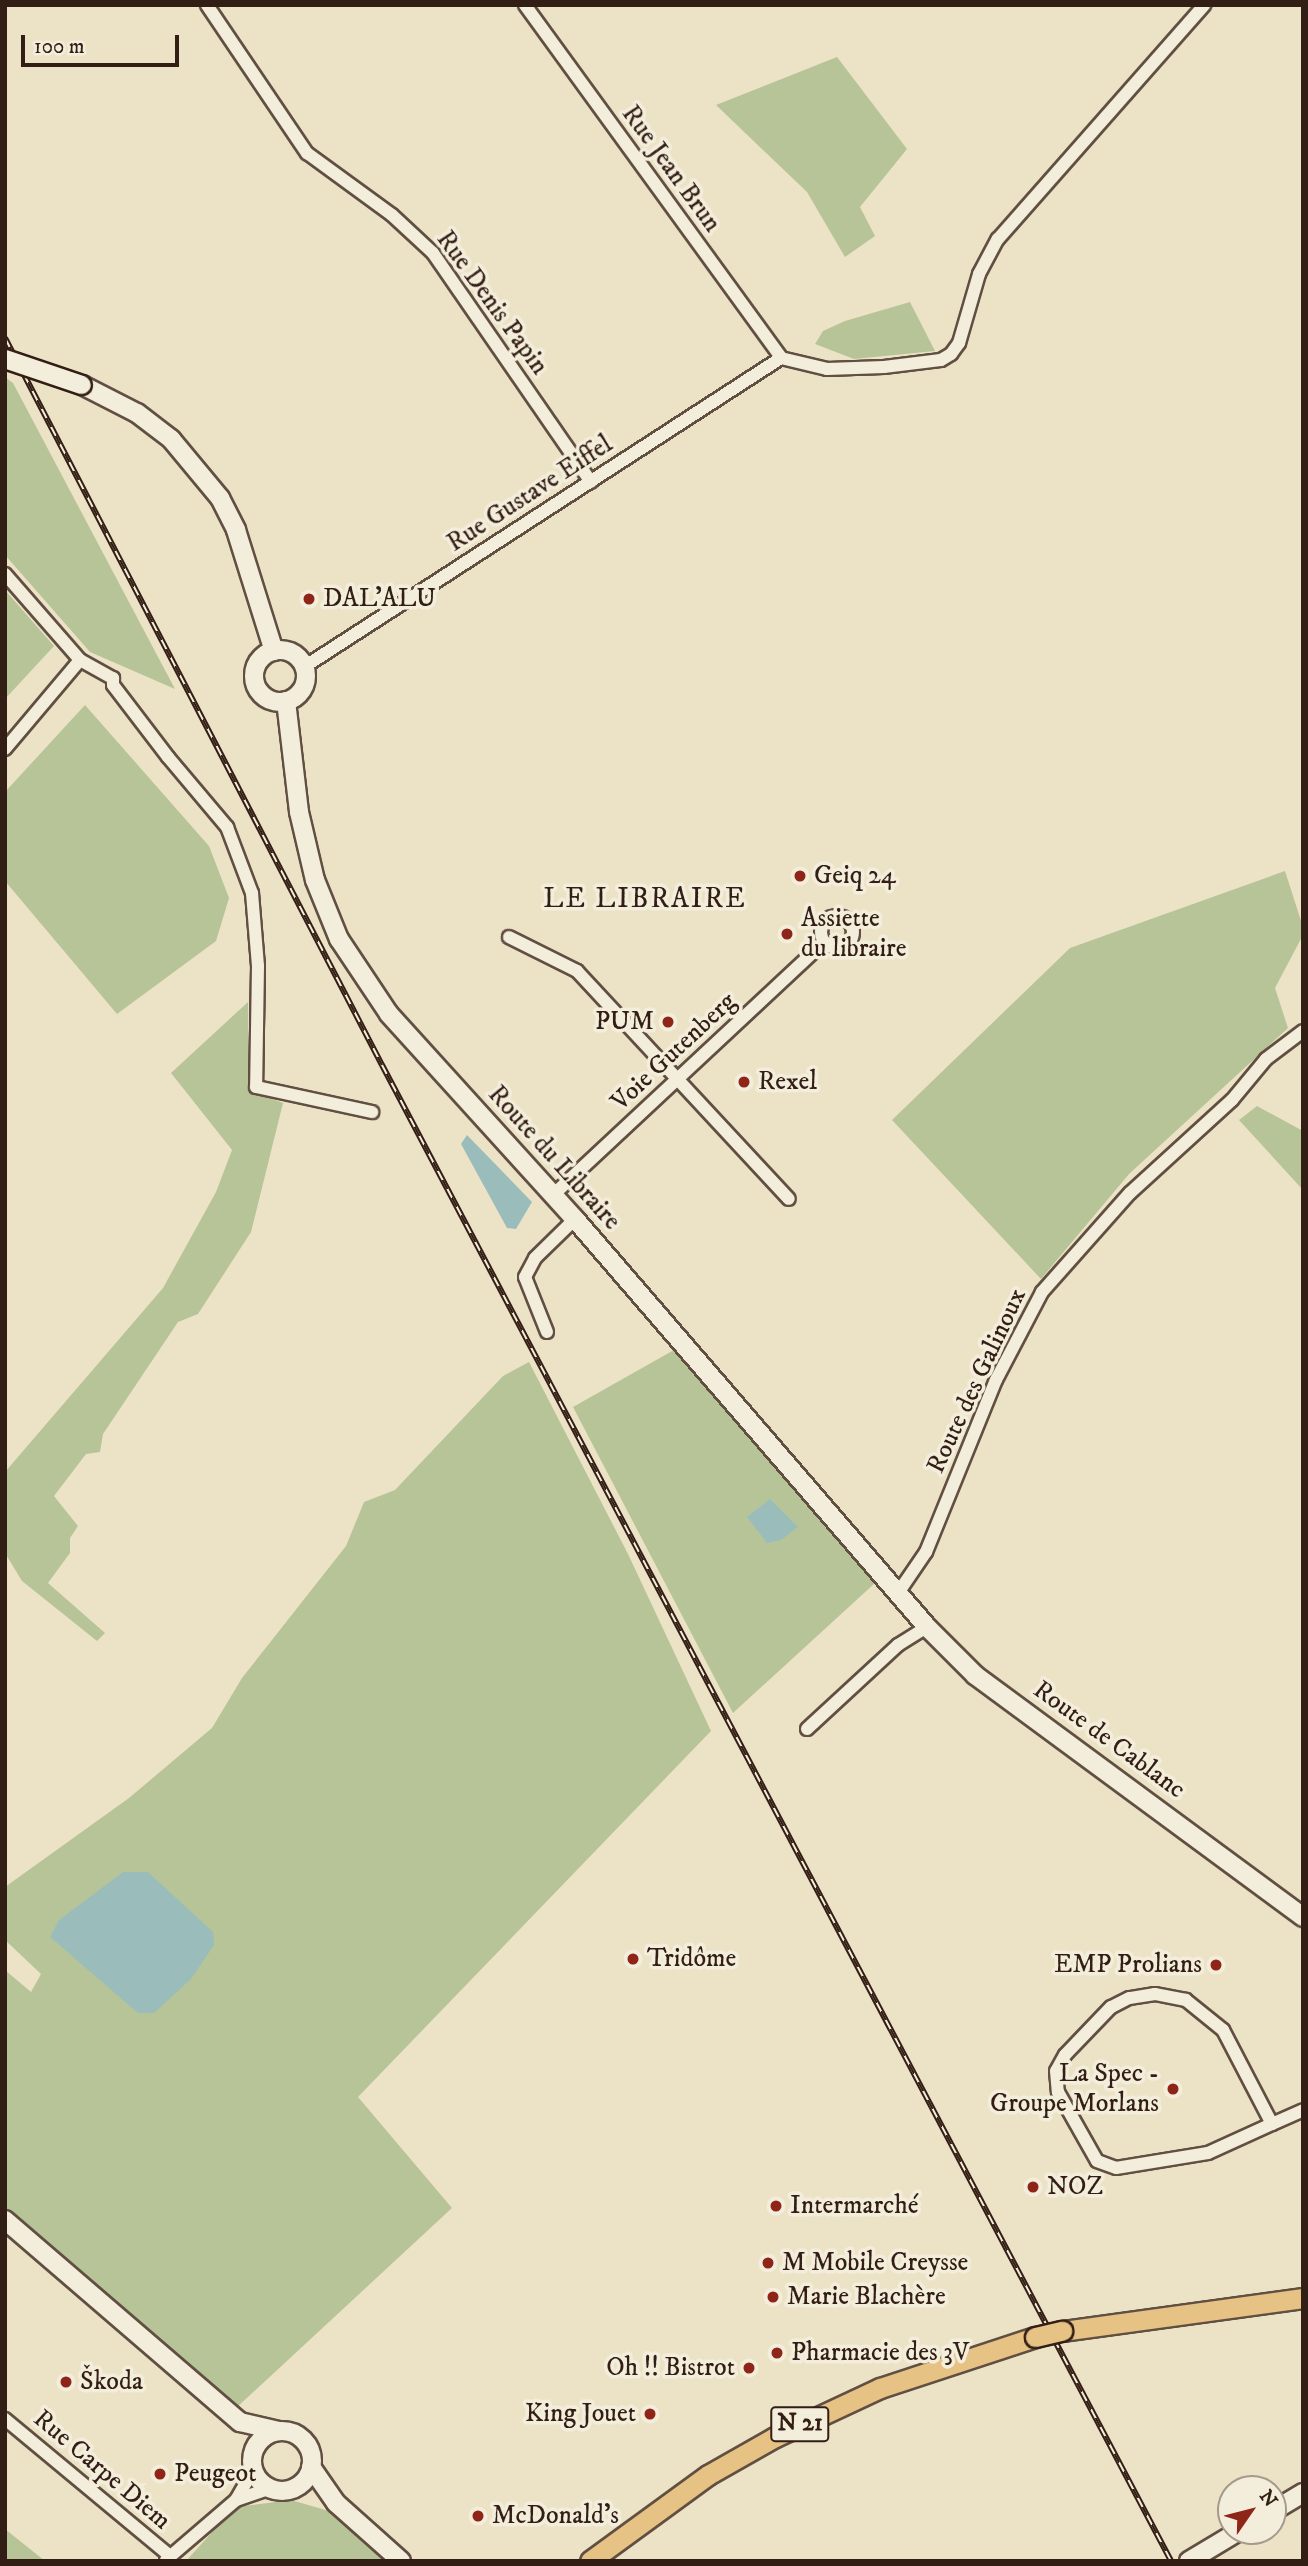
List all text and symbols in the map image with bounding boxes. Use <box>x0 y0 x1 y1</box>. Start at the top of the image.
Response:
scale bar <box>24 21 182 65</box>
text: 100 m <box>34 34 85 60</box>
street label: Rue Jean Brun <box>615 99 727 239</box>
street label: Rue Denis Papin <box>429 225 555 381</box>
street label: Rue Gustave Eiffel <box>442 429 618 559</box>
place label: DAL'ALU <box>323 583 436 615</box>
marker: DAL'ALU <box>301 591 317 607</box>
place label: Geiq 24 <box>814 860 896 892</box>
marker: Geiq 24 <box>792 868 808 884</box>
district label: LE LIBRAIRE <box>545 882 745 916</box>
place label: Assiette du libraire <box>801 903 907 964</box>
marker: Assiette du libraire <box>779 926 795 942</box>
street label: Voie Gutenberg <box>605 986 743 1118</box>
place label: PUM <box>595 1006 654 1038</box>
marker: PUM <box>660 1014 676 1030</box>
place label: Rexel <box>758 1066 817 1098</box>
marker: Rexel <box>736 1074 752 1090</box>
street label: Route du Libraire <box>481 1079 627 1237</box>
street label: Route des Galinoux <box>921 1284 1033 1478</box>
street label: Route de Cablanc <box>1027 1674 1191 1806</box>
place label: Tridôme <box>647 1943 736 1975</box>
place label: EMP Prolians <box>1054 1949 1202 1981</box>
marker: Tridôme <box>625 1951 641 1967</box>
marker: EMP Prolians <box>1208 1957 1224 1973</box>
place label: La Spec - Groupe Morlans <box>990 2058 1159 2120</box>
marker: La Spec - Groupe Morlans <box>1165 2081 1181 2097</box>
place label: NOZ <box>1047 2171 1103 2203</box>
marker: NOZ <box>1025 2179 1041 2195</box>
place label: Intermarché <box>790 2190 919 2222</box>
marker: Intermarché <box>768 2198 784 2214</box>
place label: M Mobile Creysse <box>782 2247 968 2279</box>
marker: M Mobile Creysse <box>760 2255 776 2271</box>
place label: Marie Blachère <box>787 2281 946 2313</box>
marker: Marie Blachère <box>765 2289 781 2305</box>
place label: Pharmacie des 3V <box>791 2337 969 2369</box>
marker: Pharmacie des 3V <box>769 2345 785 2361</box>
place label: Oh !! Bistrot <box>606 2352 735 2384</box>
marker: Oh !! Bistrot <box>741 2360 757 2376</box>
place label: Škoda <box>80 2366 143 2398</box>
marker: Škoda <box>58 2374 74 2390</box>
place label: King Jouet <box>525 2398 636 2430</box>
street label: Rue Carpe Diem <box>27 2403 177 2537</box>
road number: N 21 <box>770 2404 830 2444</box>
marker: King Jouet <box>642 2406 658 2422</box>
place label: Peugeot <box>174 2458 256 2490</box>
marker: Peugeot <box>152 2466 168 2482</box>
north arrow <box>1217 2475 1287 2545</box>
text: N <box>1254 2486 1282 2512</box>
place label: McDonald's <box>492 2500 619 2532</box>
marker: McDonald's <box>470 2508 486 2524</box>

